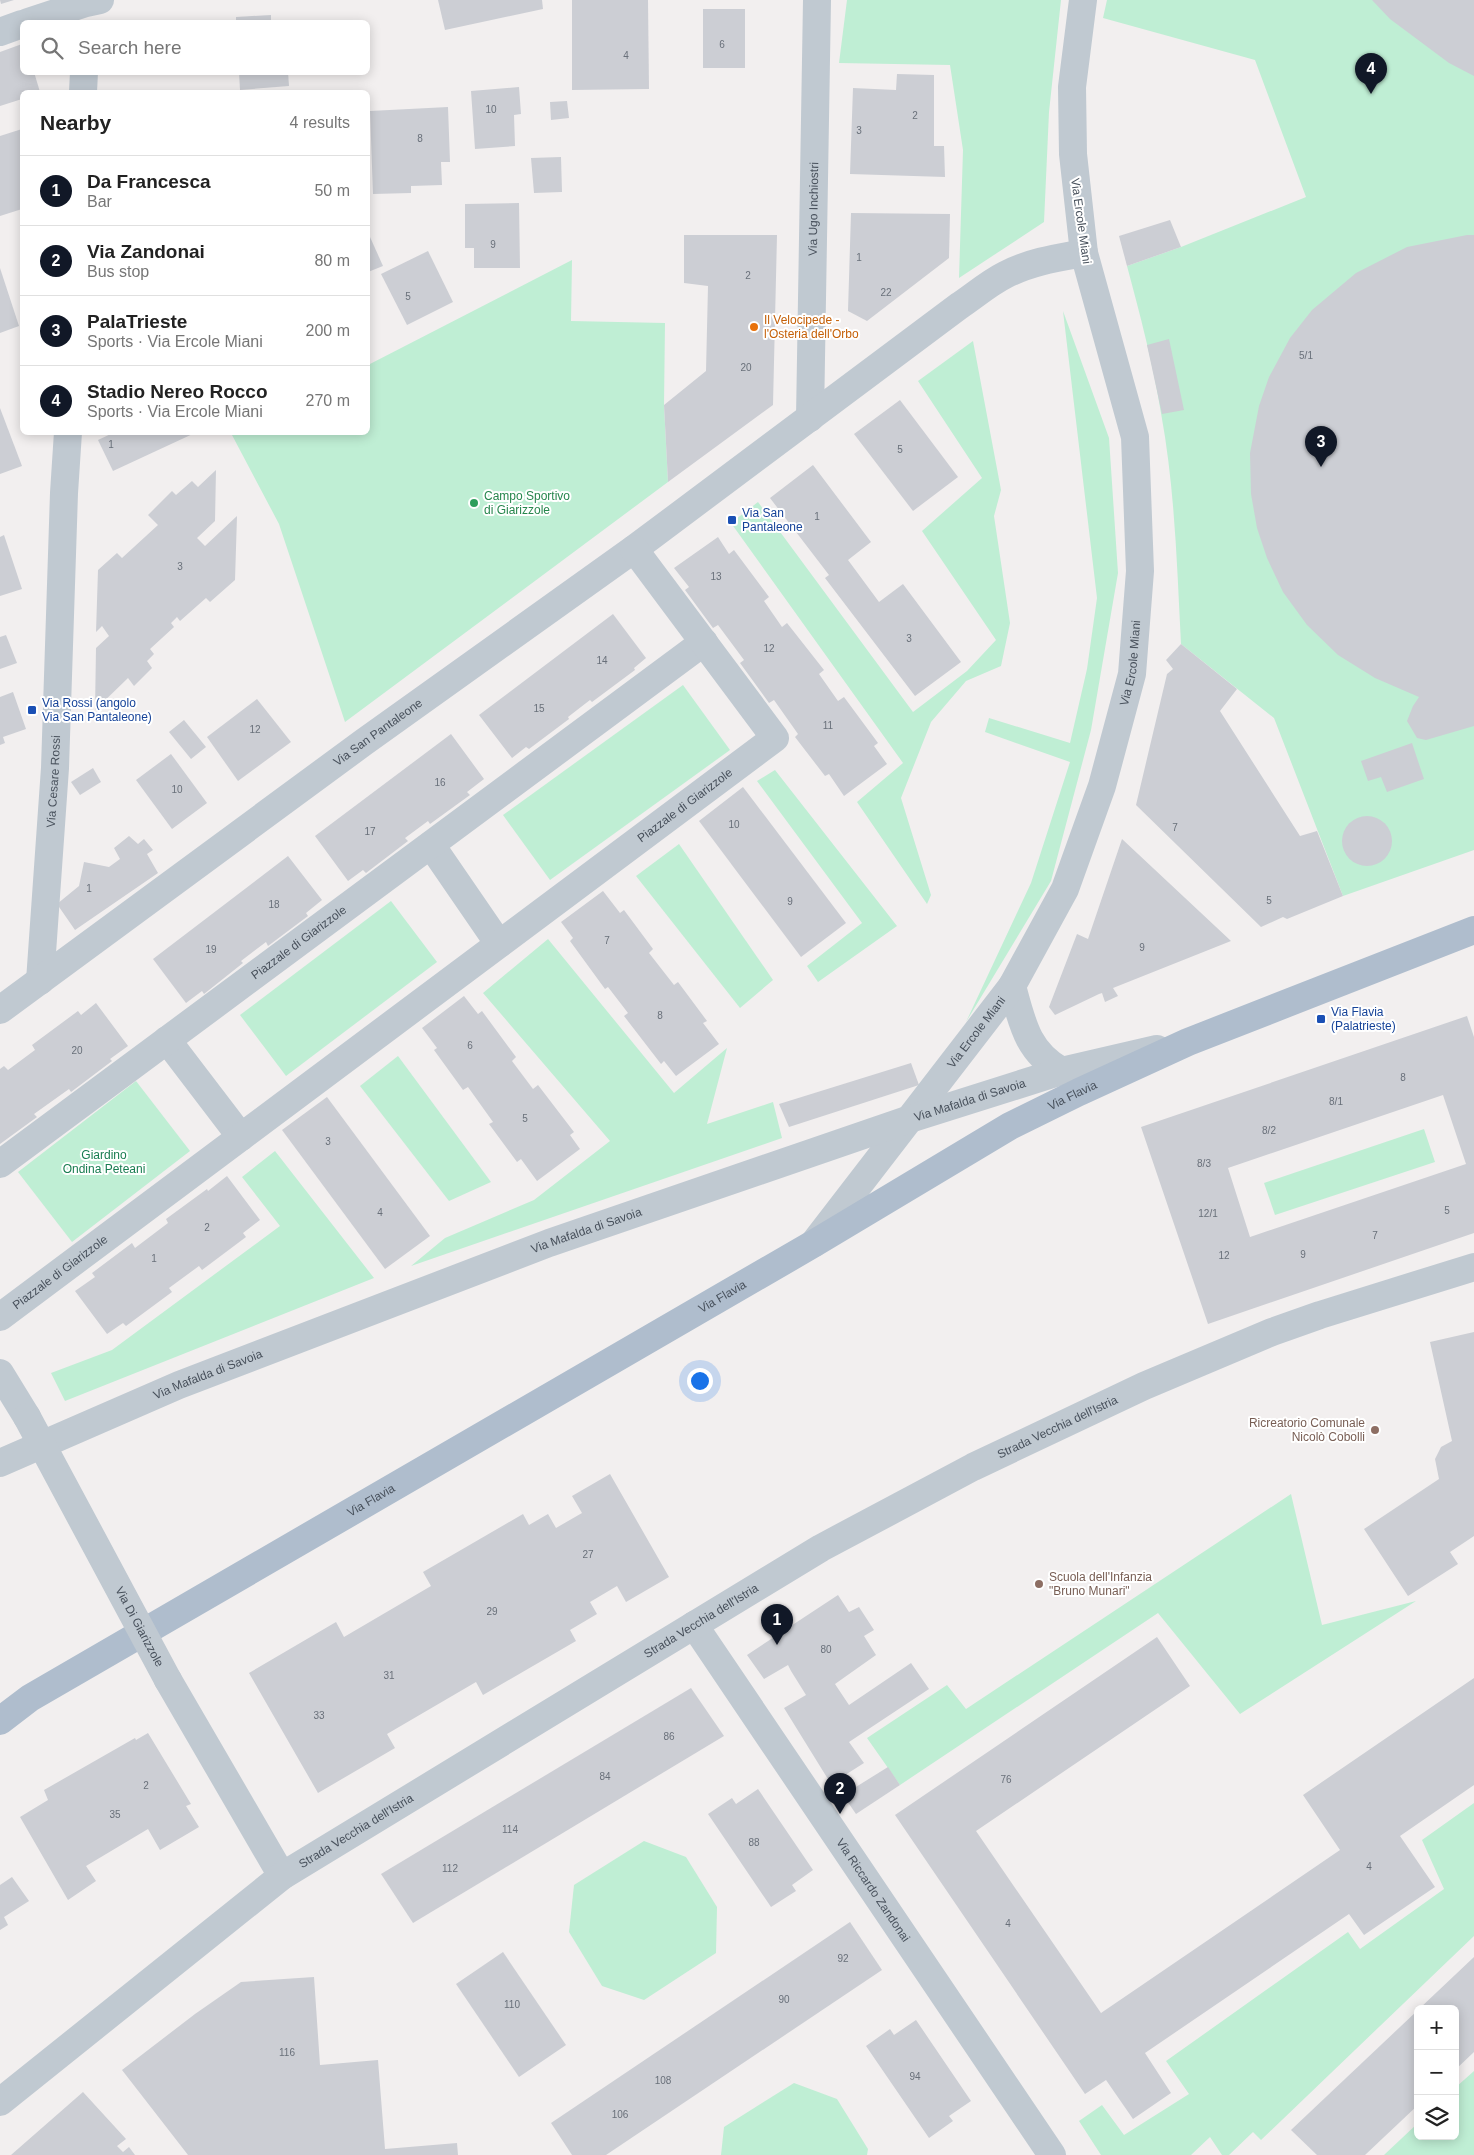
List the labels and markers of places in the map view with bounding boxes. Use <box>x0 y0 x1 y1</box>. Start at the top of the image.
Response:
pin: 4 <box>1355 53 1387 94</box>
place label: Il Velocipede - l'Osteria dell'Orbo <box>764 313 859 341</box>
marker: Il Velocipede - l'Osteria dell'Orbo <box>748 321 760 333</box>
pin: 3 <box>1305 426 1337 467</box>
place label: Campo Sportivo di Giarizzole <box>484 489 570 517</box>
marker: Campo Sportivo di Giarizzole <box>468 497 480 509</box>
place label: Via San Pantaleone <box>742 506 803 534</box>
marker: Via San Pantaleone <box>726 514 738 526</box>
place label: Via Rossi (angolo Via San Pantaleone) <box>42 696 152 724</box>
marker: Via Rossi (angolo Via San Pantaleone) <box>26 704 38 716</box>
place label: Via Flavia (Palatrieste) <box>1331 1005 1396 1033</box>
marker: Via Flavia (Palatrieste) <box>1315 1013 1327 1025</box>
place label: Ricreatorio Comunale Nicolò Cobolli <box>1249 1416 1365 1444</box>
marker: Ricreatorio Comunale Nicolò Cobolli <box>1369 1424 1381 1436</box>
place label: Scuola dell'Infanzia "Bruno Munari" <box>1049 1570 1152 1598</box>
marker: Scuola dell'Infanzia "Bruno Munari" <box>1033 1578 1045 1590</box>
pin: 1 <box>761 1604 793 1645</box>
pin: 2 <box>824 1773 856 1814</box>

